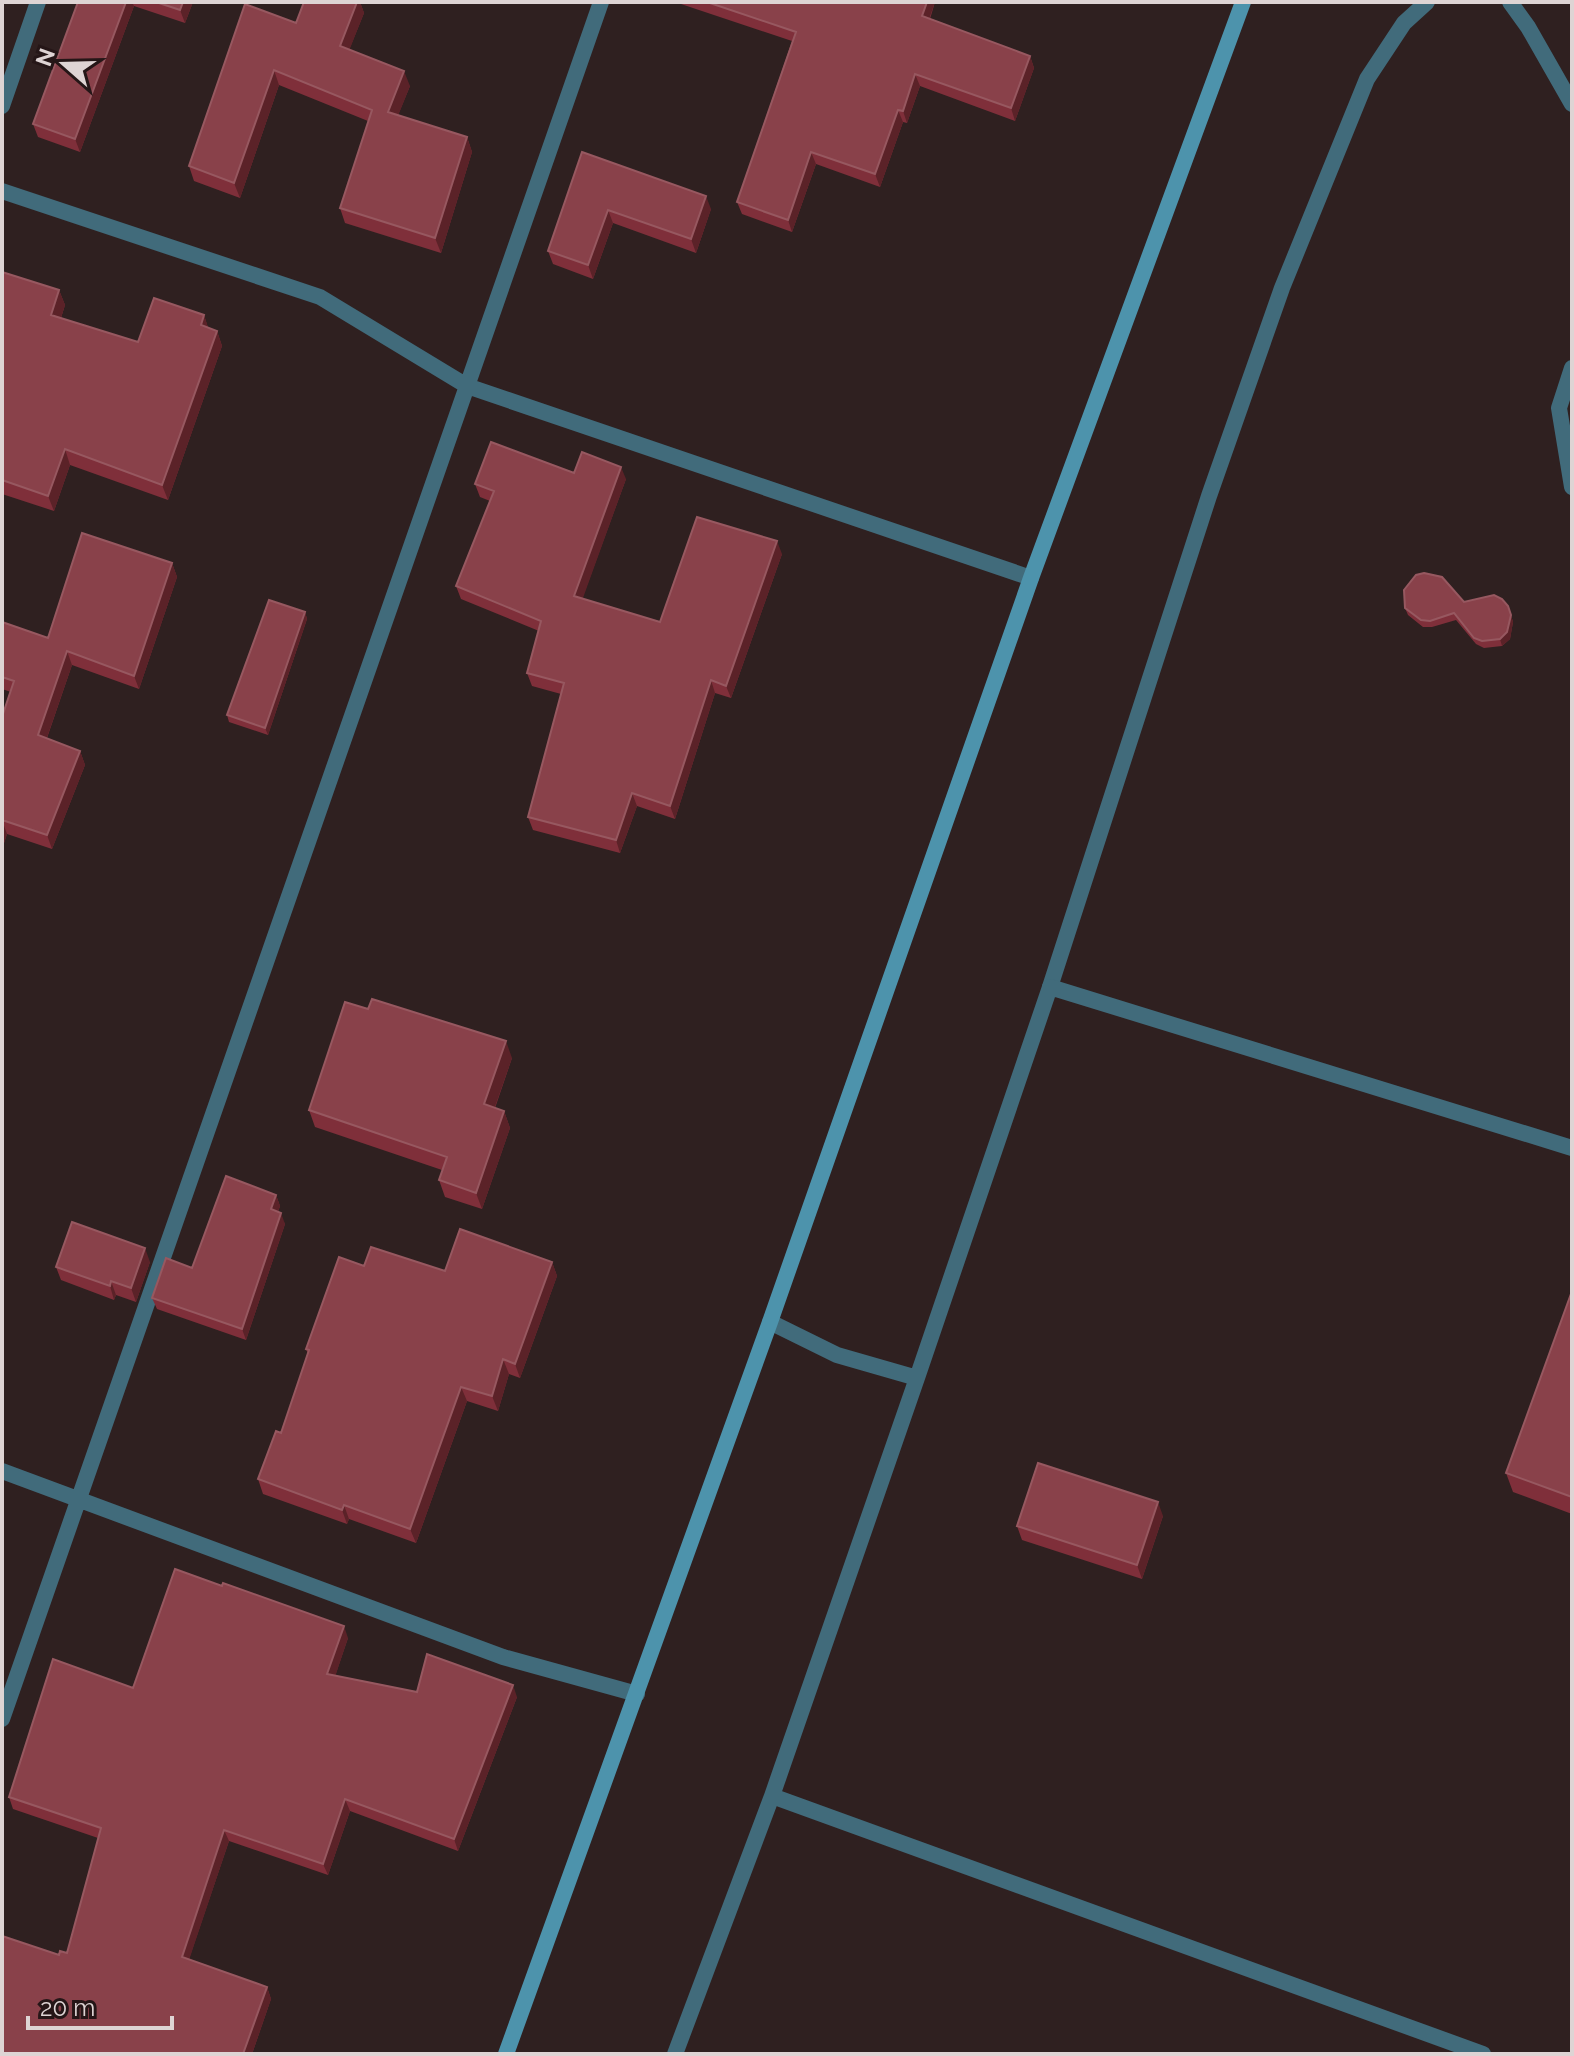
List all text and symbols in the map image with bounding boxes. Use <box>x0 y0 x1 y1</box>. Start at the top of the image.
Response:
north arrow <box>24 24 104 104</box>
text: N <box>30 45 60 69</box>
scale bar <box>28 1980 172 2030</box>
text: 20 m <box>40 1993 95 2022</box>

